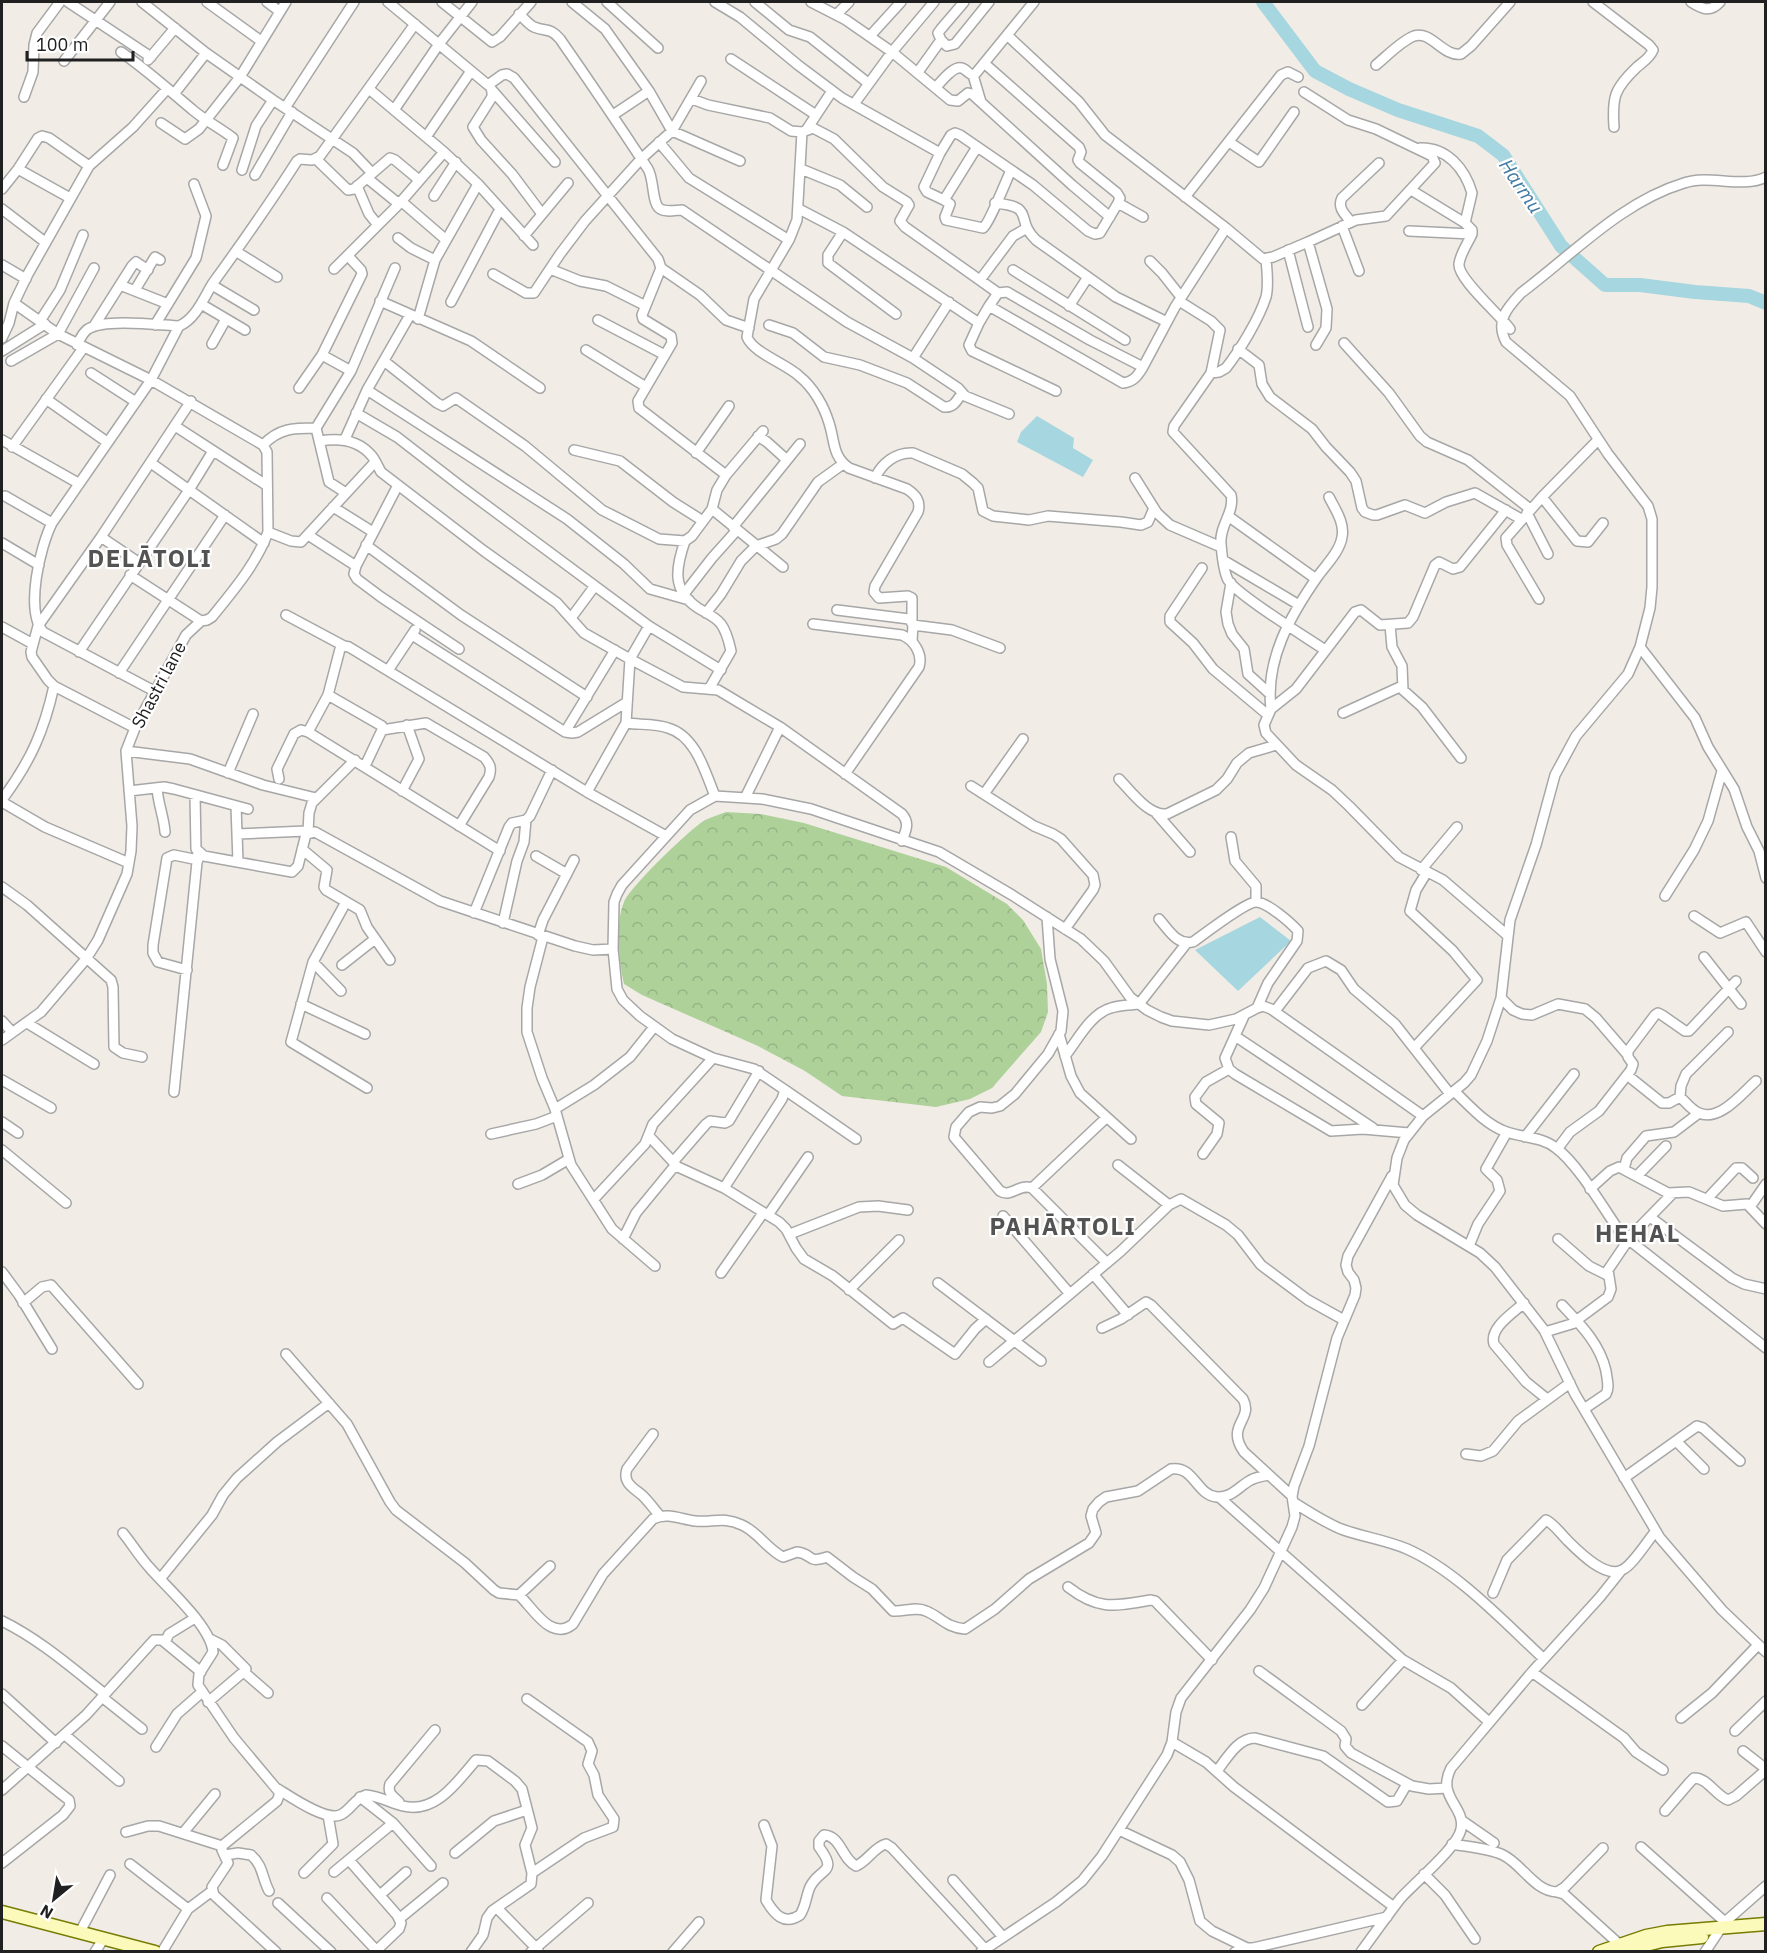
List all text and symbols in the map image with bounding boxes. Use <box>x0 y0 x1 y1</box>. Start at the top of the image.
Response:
scale bar <box>27 24 134 62</box>
text: 100 m <box>36 33 88 56</box>
water label: Harmu <box>1493 153 1550 218</box>
district label: DELĀTOLI <box>88 542 212 574</box>
street label: Shastri lane <box>126 637 191 732</box>
district label: PAHĀRTOLI <box>990 1210 1137 1242</box>
district label: HEHAL <box>1595 1217 1681 1249</box>
north arrow <box>24 1869 84 1929</box>
text: N <box>36 1900 57 1924</box>

